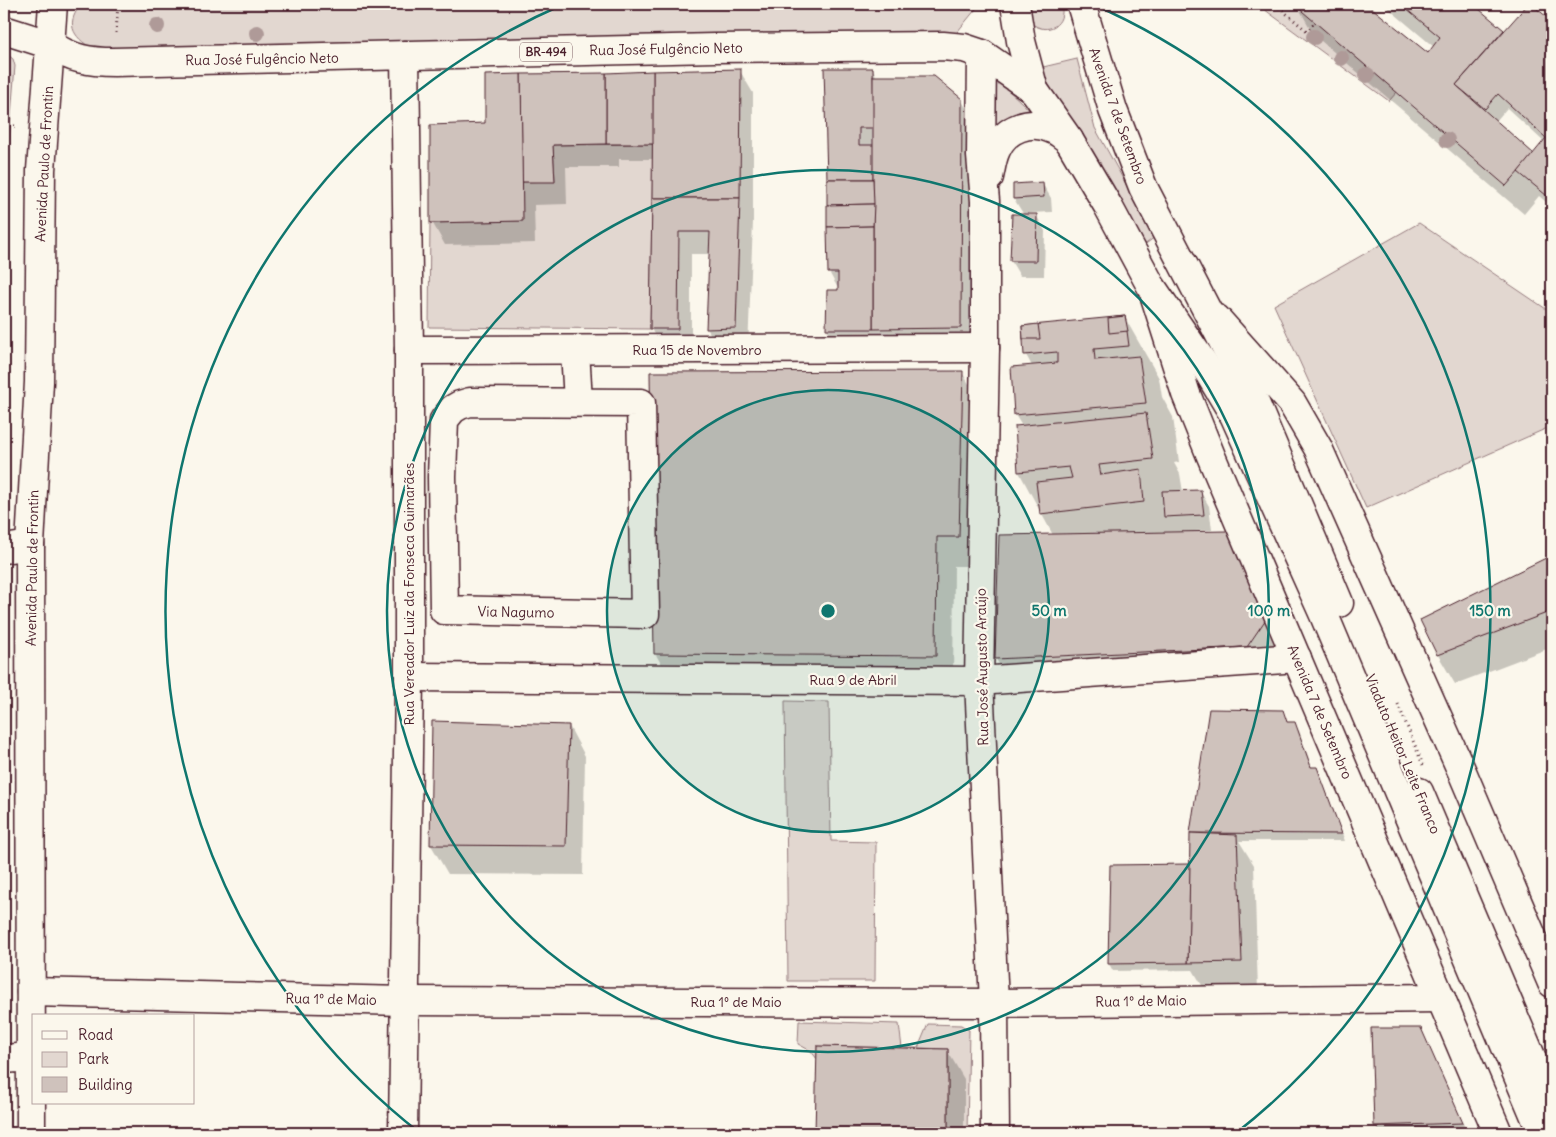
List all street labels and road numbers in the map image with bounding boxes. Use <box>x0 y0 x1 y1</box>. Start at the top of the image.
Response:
street label: Rua José Fulgêncio Neto <box>589 39 743 59</box>
road number: BR-494 <box>520 42 572 62</box>
street label: Avenida 7 de Setembro <box>1085 45 1151 187</box>
street label: Rua José Fulgêncio Neto <box>185 49 339 69</box>
street label: Avenida Paulo de Frontin <box>31 85 57 243</box>
street label: Rua 15 de Novembro <box>632 341 762 359</box>
street label: Rua Vereador Luiz da Fonseca Guimarães <box>400 463 418 725</box>
street label: Avenida Paulo de Frontin <box>22 490 42 646</box>
street label: Rua José Augusto Araújo <box>972 588 992 746</box>
street label: Via Nagumo <box>477 602 555 622</box>
street label: Avenida 7 de Setembro <box>1284 642 1357 782</box>
street label: Rua 9 de Abril <box>809 671 897 689</box>
street label: Viaduto Heitor Leite Franco <box>1361 672 1445 837</box>
street label: Rua 1º de Maio <box>285 989 377 1009</box>
street label: Rua 1º de Maio <box>1095 991 1187 1011</box>
street label: Rua 1º de Maio <box>690 993 782 1011</box>

